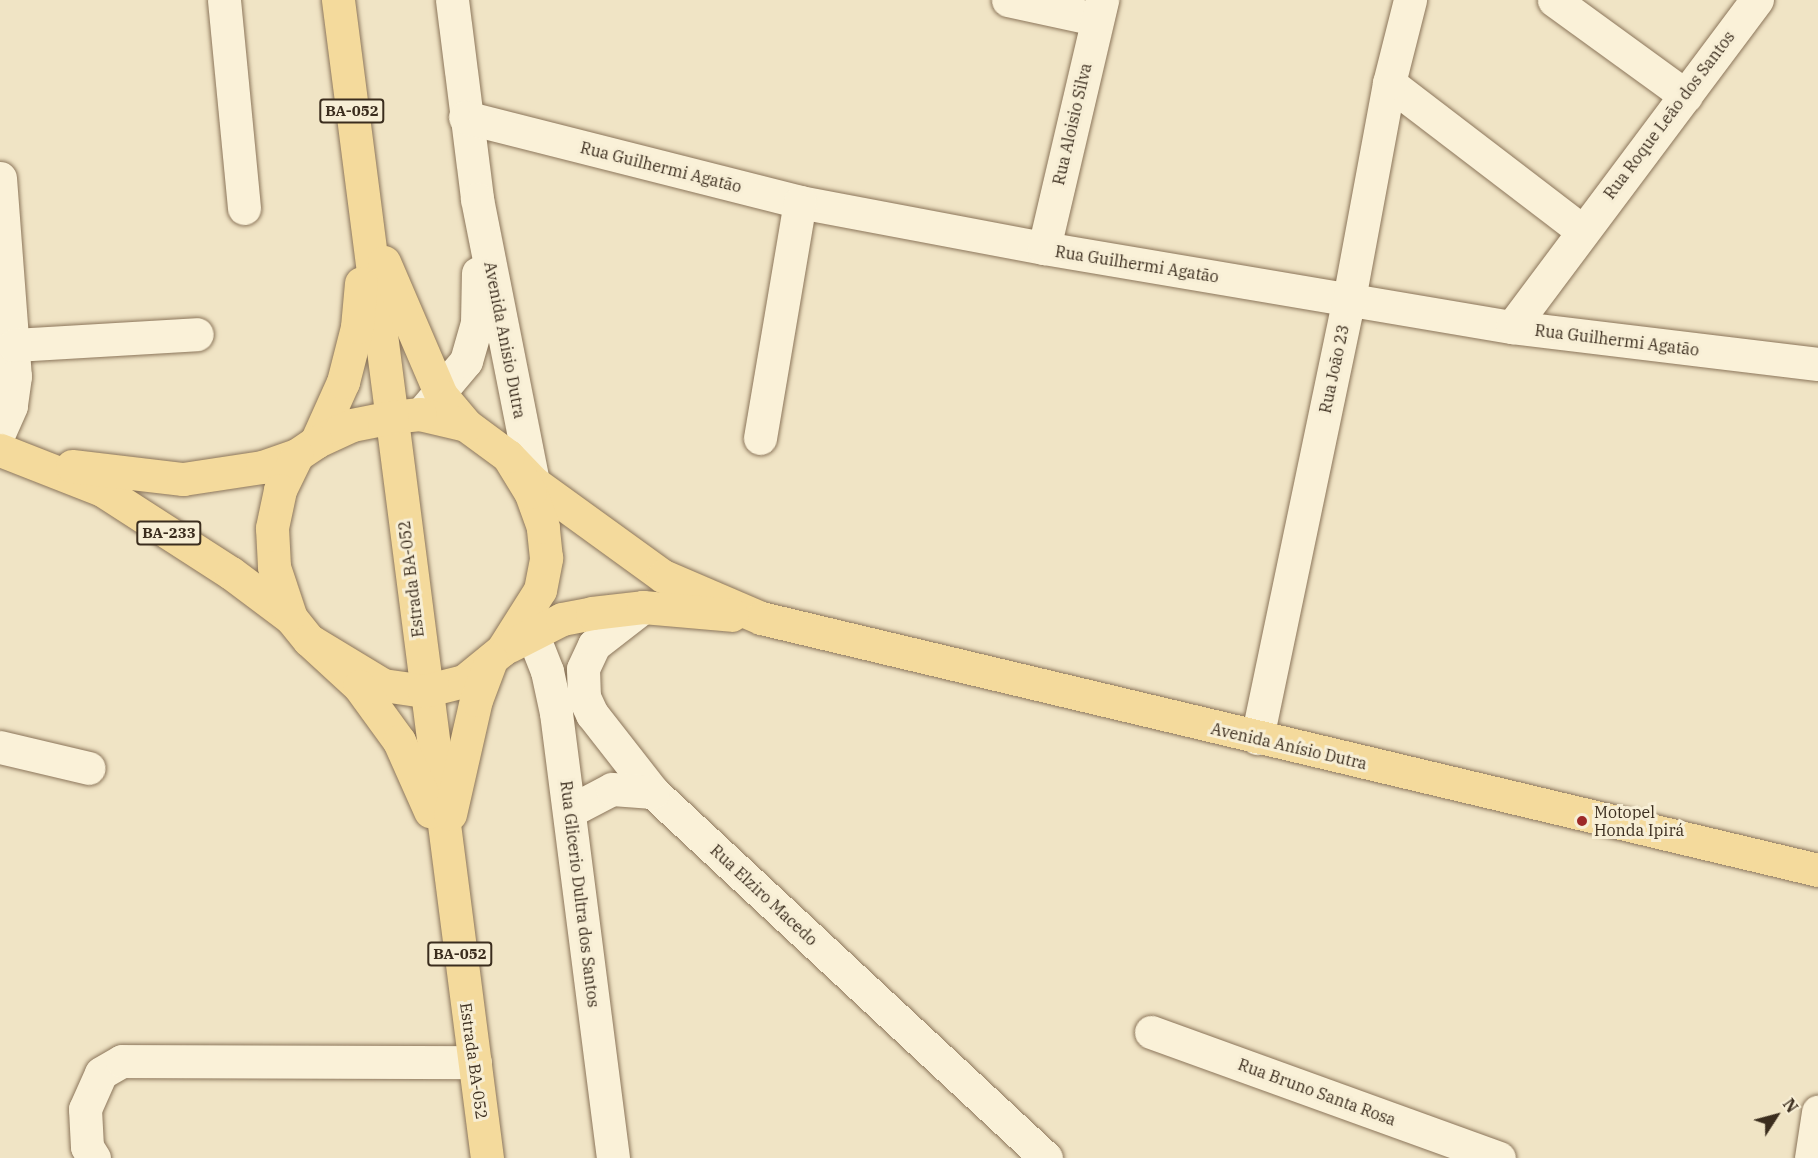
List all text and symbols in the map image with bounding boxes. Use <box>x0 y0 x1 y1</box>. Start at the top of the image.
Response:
street label: Rua Roque Leão dos Santos <box>1600 27 1738 203</box>
street label: Rua Aloisio Silva <box>1049 61 1095 187</box>
road number: BA-052 <box>319 99 385 123</box>
street label: Rua Guilhermi Agatão <box>578 138 744 196</box>
street label: Rua Guilhermi Agatão <box>1054 242 1220 286</box>
street label: Avenida Anisio Dutra <box>480 260 530 420</box>
street label: Rua Guilhermi Agatão <box>1534 320 1700 360</box>
street label: Rua João 23 <box>1315 323 1353 415</box>
street label: Estrada BA-052 <box>394 519 428 639</box>
road number: BA-233 <box>136 521 202 545</box>
street label: Avenida Anísio Dutra <box>1209 719 1369 773</box>
street label: Rua Glicerio Dultra dos Santos <box>557 780 603 1008</box>
place label: Motopel Honda Ipirá <box>1594 802 1684 840</box>
marker: Motopel Honda Ipirá <box>1575 814 1589 828</box>
street label: Rua Elziro Macedo <box>706 840 822 950</box>
road number: BA-052 <box>427 942 493 966</box>
street label: Estrada BA-052 <box>456 1001 492 1121</box>
street label: Rua Bruno Santa Rosa <box>1235 1054 1399 1130</box>
north arrow <box>1746 1086 1806 1146</box>
text: N <box>1779 1094 1802 1116</box>

